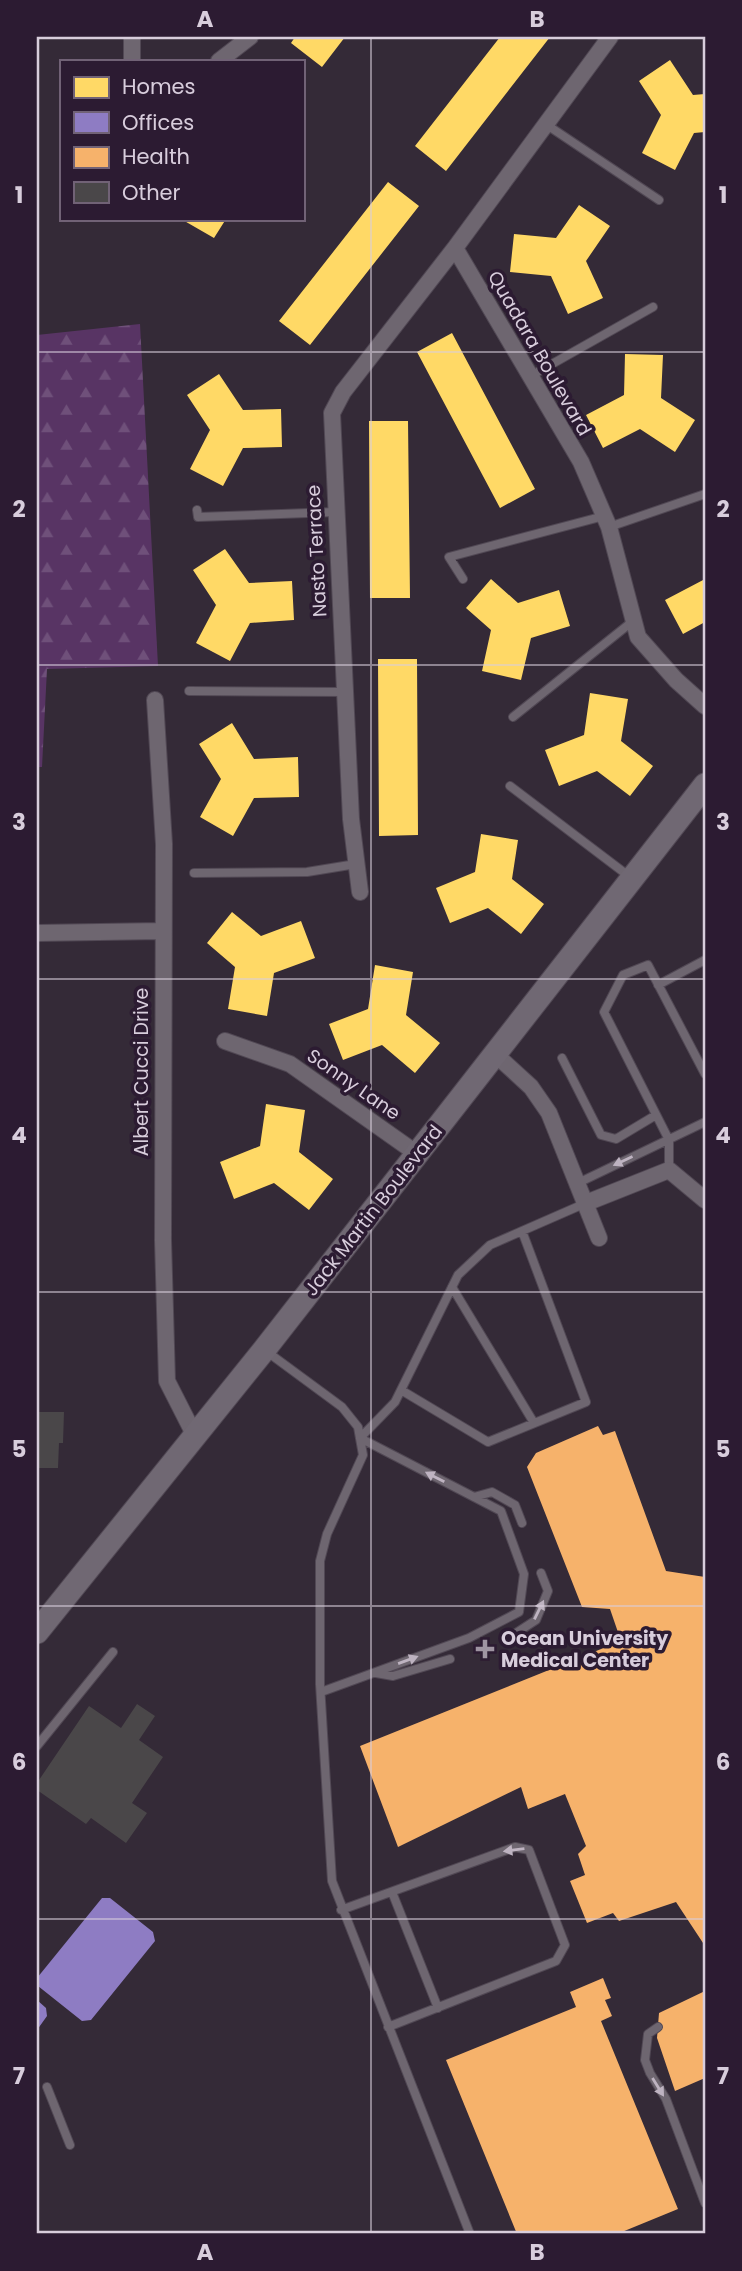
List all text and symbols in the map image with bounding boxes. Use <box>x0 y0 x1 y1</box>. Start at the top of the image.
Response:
text: A <box>197 3 214 35</box>
text: B <box>529 3 545 35</box>
legend <box>60 60 304 220</box>
text: Homes <box>122 72 196 101</box>
text: Offices <box>122 108 194 137</box>
text: Health <box>122 142 190 171</box>
text: Other <box>122 178 181 207</box>
text: 1 <box>15 179 23 211</box>
text: 1 <box>719 179 727 211</box>
street label: Quadara Boulevard <box>481 266 598 441</box>
street label: Nasto Terrace <box>300 484 333 618</box>
text: 2 <box>12 493 26 525</box>
text: 2 <box>716 493 730 525</box>
text: 3 <box>12 806 26 838</box>
text: 3 <box>716 806 730 838</box>
street label: Albert Cucci Drive <box>128 988 155 1156</box>
street label: Sonny Lane <box>302 1042 406 1127</box>
text: 4 <box>11 1119 27 1151</box>
street label: Jack Martin Boulevard <box>298 1119 449 1301</box>
text: 4 <box>715 1119 731 1151</box>
one-way arrow <box>613 1156 633 1167</box>
text: 5 <box>12 1433 26 1465</box>
text: 5 <box>716 1433 730 1465</box>
one-way arrow <box>425 1471 445 1482</box>
one-way arrow <box>533 1600 545 1620</box>
place label: Ocean University Medical Center <box>501 1625 669 1674</box>
marker: Ocean University Medical Center <box>475 1639 495 1659</box>
one-way arrow <box>397 1655 418 1666</box>
text: 6 <box>12 1746 26 1778</box>
text: 6 <box>716 1746 730 1778</box>
one-way arrow <box>503 1844 525 1855</box>
text: 7 <box>13 2060 25 2092</box>
text: 7 <box>717 2060 729 2092</box>
one-way arrow <box>652 2077 665 2096</box>
text: A <box>197 2236 214 2268</box>
text: B <box>529 2236 545 2268</box>

